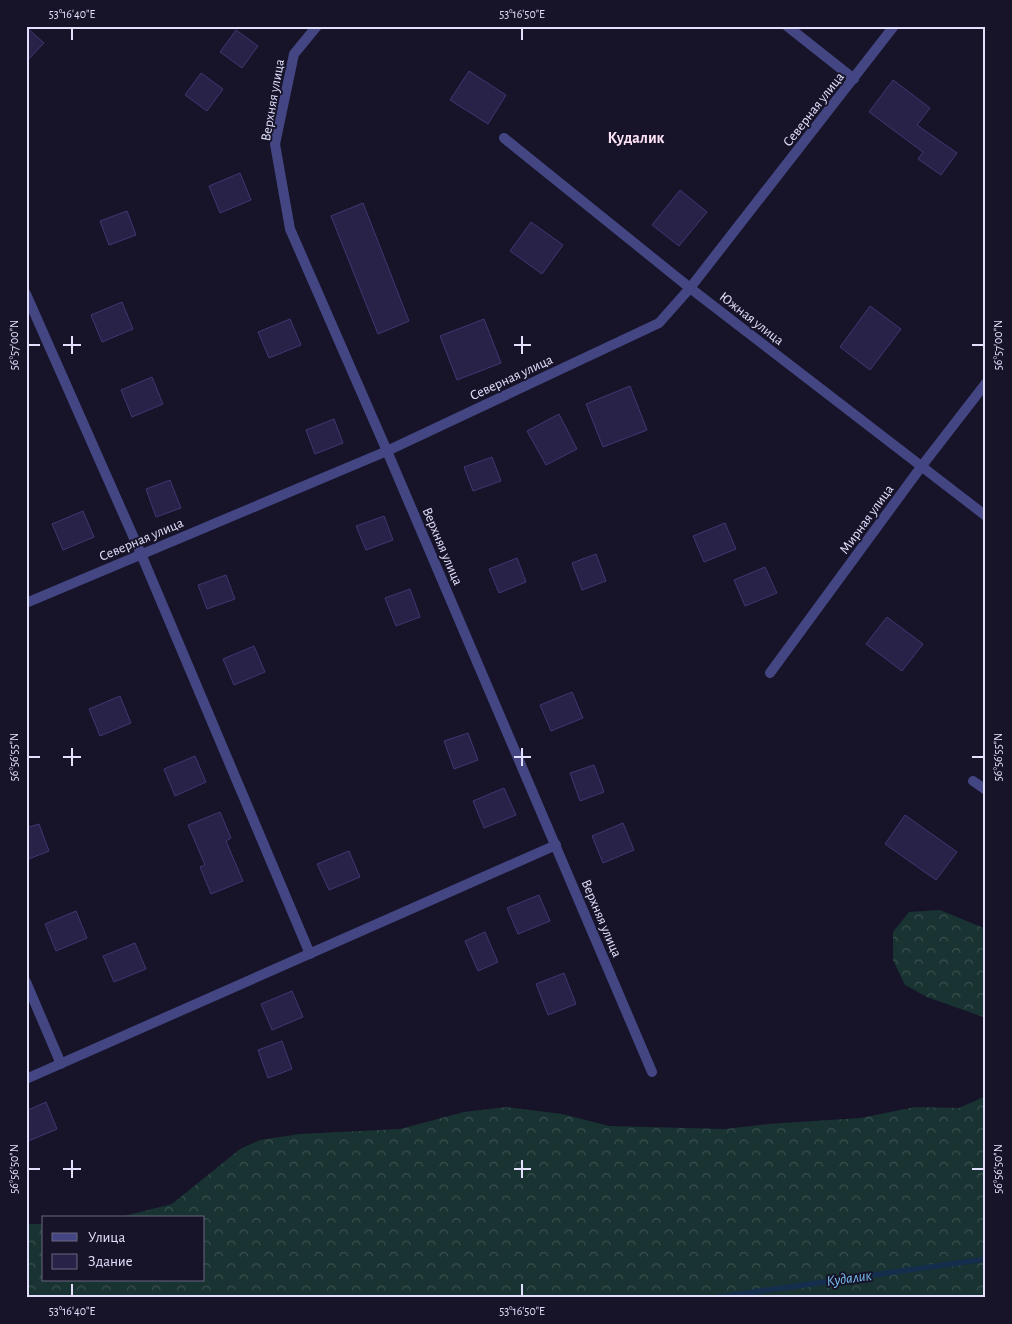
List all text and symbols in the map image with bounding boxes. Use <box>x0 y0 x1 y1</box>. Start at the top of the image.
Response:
text: 53°16'40"E <box>49 8 95 20</box>
text: 53°16'50"E <box>499 8 545 20</box>
street label: Верхняя улица <box>259 57 287 142</box>
street label: Северная улица <box>781 69 847 149</box>
district label: Кудалик <box>607 130 665 147</box>
street label: Южная улица <box>717 289 787 348</box>
text: 56°57'00"N <box>8 320 20 370</box>
text: 56°57'00"N <box>992 320 1004 370</box>
street label: Северная улица <box>468 352 556 403</box>
street label: Мирная улица <box>837 482 897 557</box>
street label: Верхняя улица <box>419 505 465 588</box>
street label: Северная улица <box>97 516 186 564</box>
text: 56°56'55"N <box>8 733 20 781</box>
text: 56°56'55"N <box>992 733 1004 781</box>
street label: Верхняя улица <box>578 877 624 960</box>
text: 56°56'50"N <box>8 1144 20 1194</box>
text: 56°56'50"N <box>992 1144 1004 1194</box>
legend <box>42 1216 205 1282</box>
text: Улица <box>88 1230 125 1245</box>
text: Здание <box>88 1254 133 1269</box>
water label: Кудалик <box>826 1268 873 1289</box>
text: 53°16'40"E <box>49 1305 95 1317</box>
text: 53°16'50"E <box>499 1305 545 1317</box>

